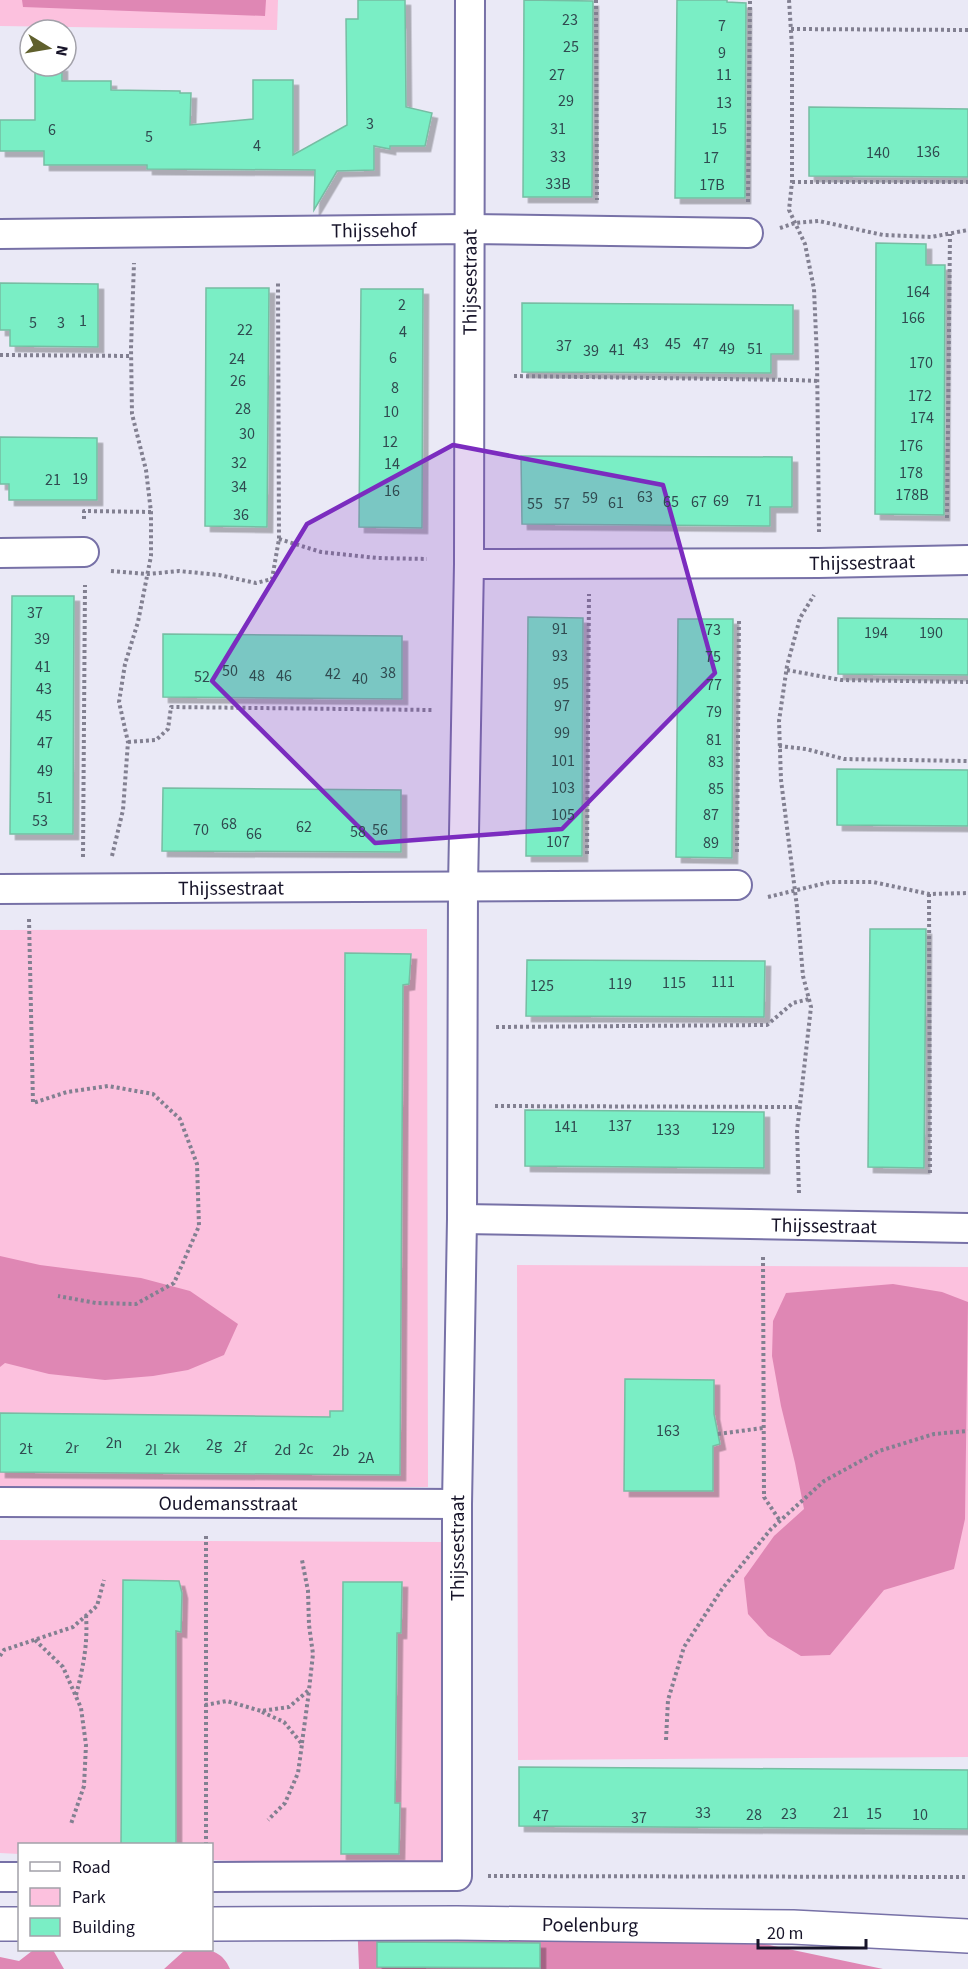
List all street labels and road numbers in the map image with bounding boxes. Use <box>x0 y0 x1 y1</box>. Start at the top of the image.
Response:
street label: Thijssehof <box>331 217 418 245</box>
street label: Thijssestraat <box>456 229 485 335</box>
street label: Thijssestraat <box>809 548 916 578</box>
street label: Thijssestraat <box>178 874 284 903</box>
street label: Thijssestraat <box>771 1211 877 1241</box>
street label: Oudemansstraat <box>158 1490 298 1518</box>
street label: Thijssestraat <box>444 1494 472 1601</box>
street label: Poelenburg <box>542 1911 638 1940</box>

